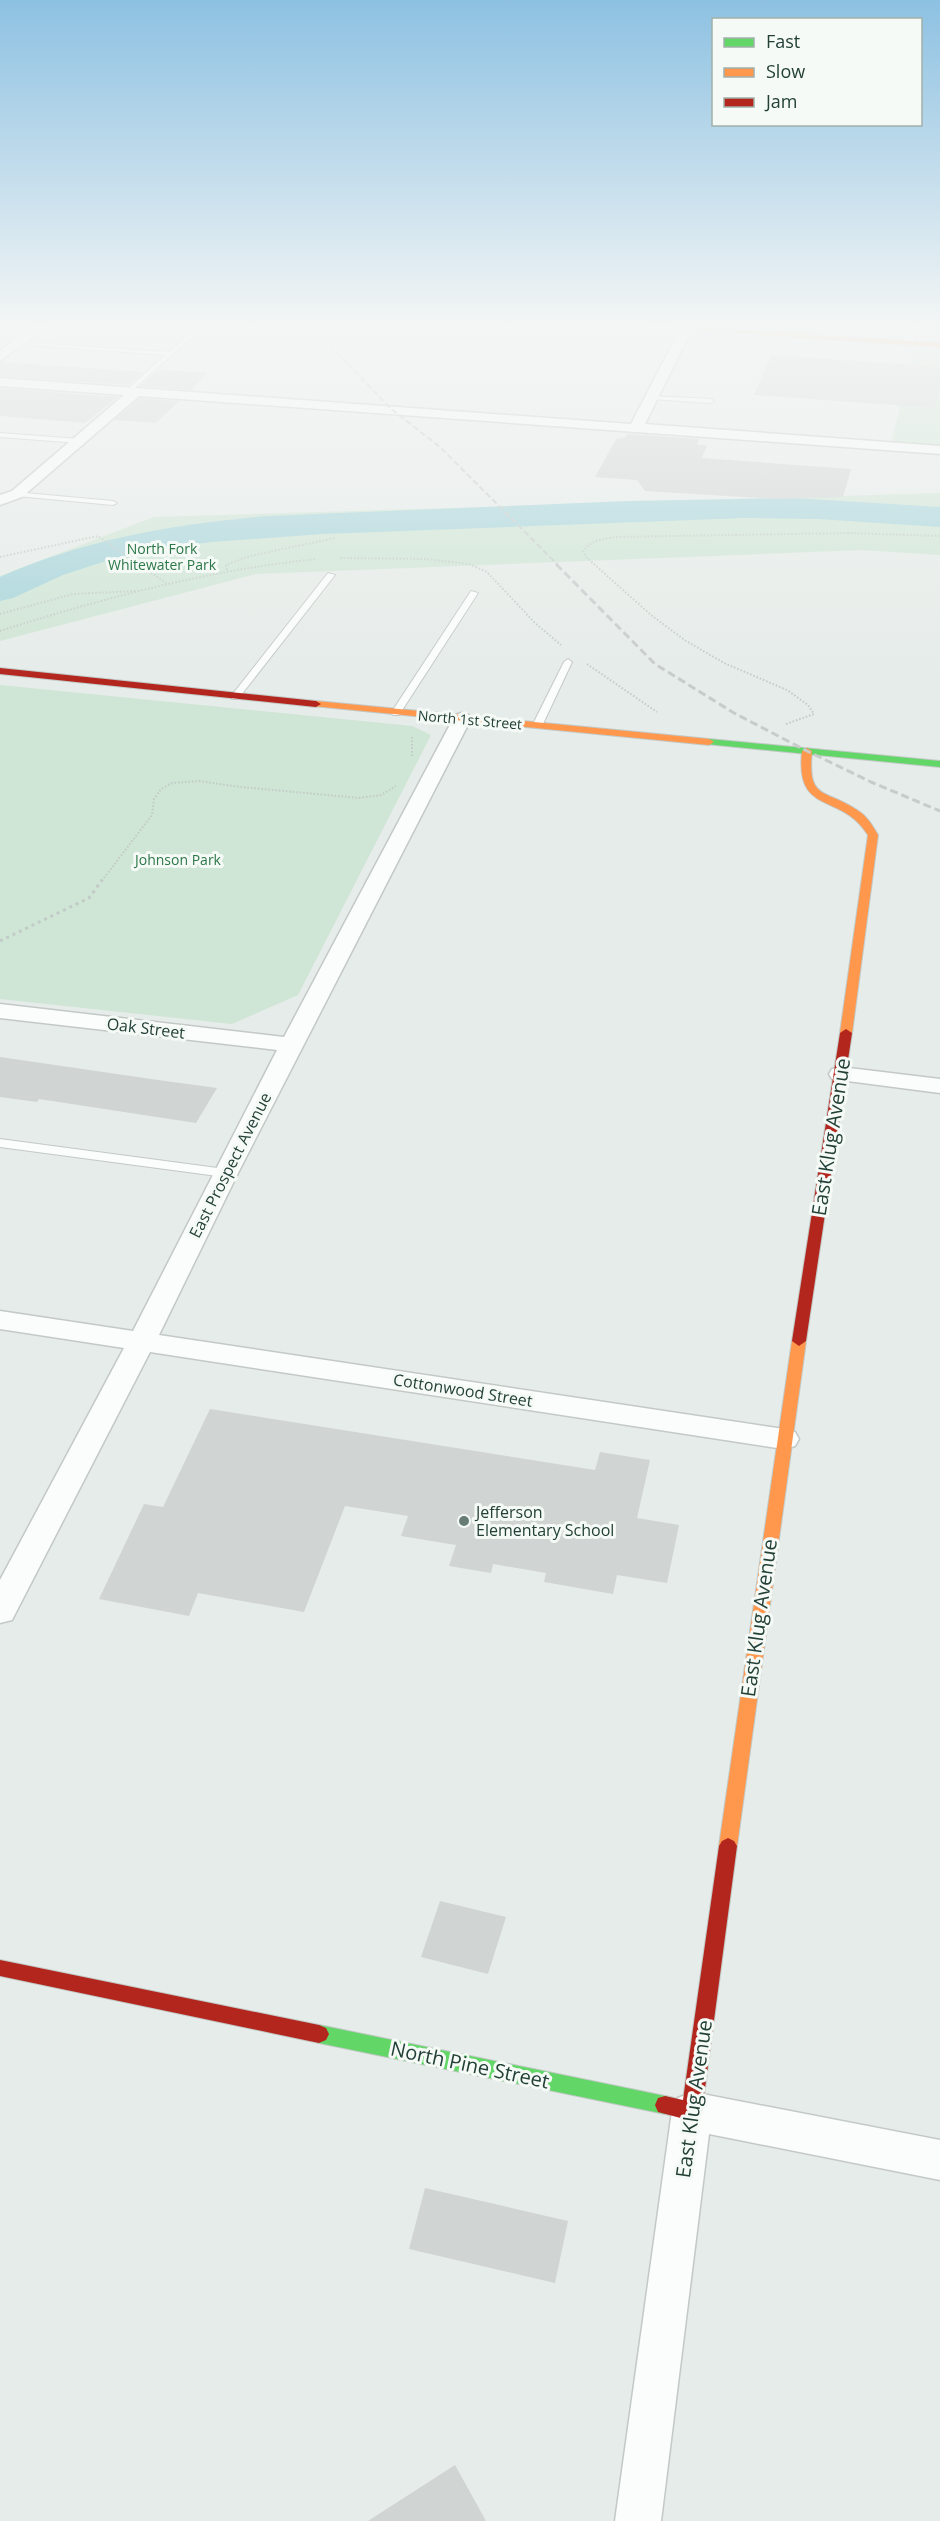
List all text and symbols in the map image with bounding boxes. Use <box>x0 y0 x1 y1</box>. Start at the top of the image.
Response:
legend <box>712 18 922 126</box>
text: Fast <box>766 29 800 53</box>
text: Slow <box>766 59 805 83</box>
text: Jam <box>764 89 798 113</box>
park label: North Fork Whitewater Park <box>108 539 217 574</box>
street label: North 1st Street <box>417 705 523 734</box>
park label: Johnson Park <box>133 850 222 869</box>
street label: Oak Street <box>106 1012 187 1044</box>
street label: East Klug Avenue <box>805 1056 856 1218</box>
street label: East Prospect Avenue <box>184 1088 276 1242</box>
street label: Cottonwood Street <box>392 1368 535 1412</box>
place label: Jefferson Elementary School <box>474 1501 614 1541</box>
marker: Jefferson Elementary School <box>457 1514 471 1528</box>
street label: East Klug Avenue <box>734 1537 783 1699</box>
street label: East Klug Avenue <box>669 2018 718 2180</box>
street label: North Pine Street <box>388 2035 552 2095</box>

